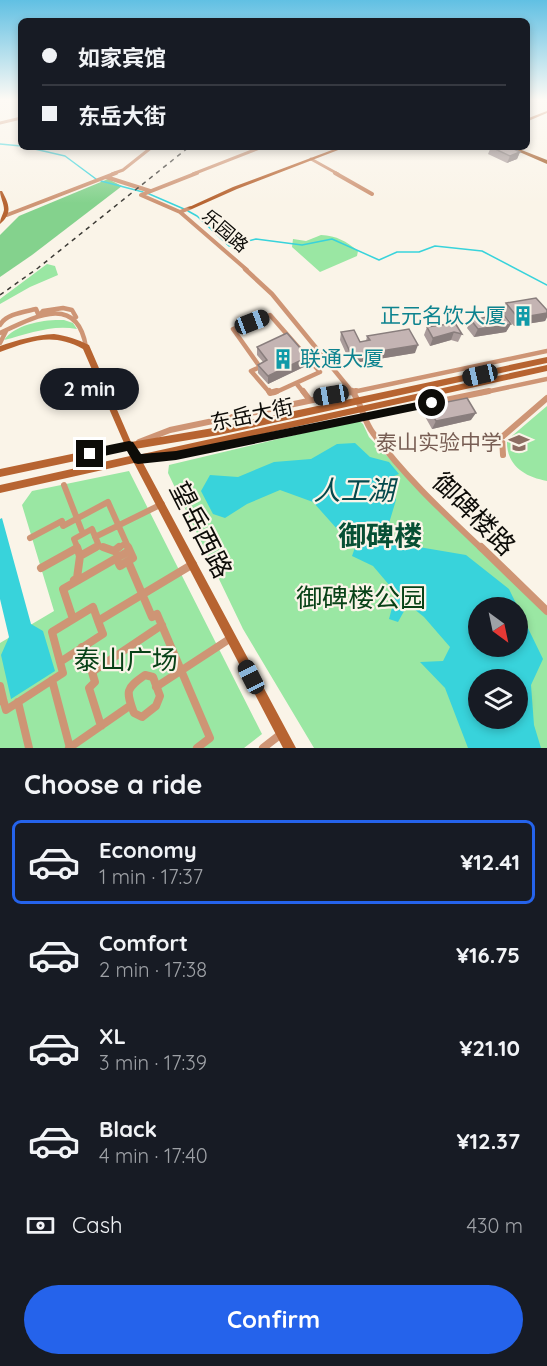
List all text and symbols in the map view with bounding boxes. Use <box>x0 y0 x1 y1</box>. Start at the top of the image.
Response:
text: 如家宾馆 <box>78 44 166 72</box>
text: 东岳大街 <box>78 102 166 130</box>
street label: 乐园路 <box>197 204 253 257</box>
place label: 正元名饮大厦 <box>380 302 506 328</box>
building icon: 正元名饮大厦 <box>511 304 535 328</box>
car <box>232 307 272 337</box>
place label: 联通大厦 <box>300 345 384 371</box>
building icon: 联通大厦 <box>271 347 295 371</box>
car <box>460 362 500 388</box>
callout: 2 min <box>40 367 140 409</box>
text: 2 min <box>63 376 116 401</box>
car <box>312 383 350 407</box>
route start <box>418 389 445 416</box>
street label: 东岳大街 <box>208 393 296 435</box>
place label: 泰山实验中学 <box>376 429 502 455</box>
school or university icon: 泰山实验中学 <box>507 431 531 455</box>
route end <box>76 440 103 467</box>
street label: 御碑楼路 <box>426 465 523 562</box>
water label: 人工湖 <box>314 473 398 507</box>
street label: 望岳西路 <box>163 476 240 584</box>
district label: 御碑楼 <box>338 518 422 553</box>
park label: 御碑楼公园 <box>296 581 426 614</box>
north arrow <box>468 597 528 657</box>
map controls <box>468 597 528 729</box>
park label: 泰山广场 <box>74 643 178 676</box>
car <box>235 657 267 697</box>
button: layers <box>468 669 528 729</box>
text: Choose a ride <box>24 767 202 801</box>
icon: car <box>27 835 81 889</box>
text: Economy <box>99 836 197 864</box>
text: ¥12.41 <box>460 848 520 876</box>
text: 1 min · 17:37 <box>99 864 203 889</box>
icon: car <box>27 928 81 982</box>
text: Comfort <box>99 929 188 957</box>
text: ¥16.75 <box>456 941 520 969</box>
text: 2 min · 17:38 <box>99 957 207 982</box>
icon: car <box>27 1021 81 1075</box>
text: XL <box>99 1022 126 1050</box>
text: ¥21.10 <box>459 1034 520 1062</box>
text: 3 min · 17:39 <box>99 1050 207 1075</box>
icon: car <box>27 1114 81 1168</box>
text: Black <box>99 1115 157 1143</box>
text: ¥12.37 <box>456 1127 520 1155</box>
text: 4 min · 17:40 <box>99 1143 208 1168</box>
icon: cash <box>24 1209 57 1242</box>
text: Cash <box>72 1211 123 1239</box>
text: 430 m <box>466 1213 523 1238</box>
button: Confirm <box>24 1285 523 1354</box>

